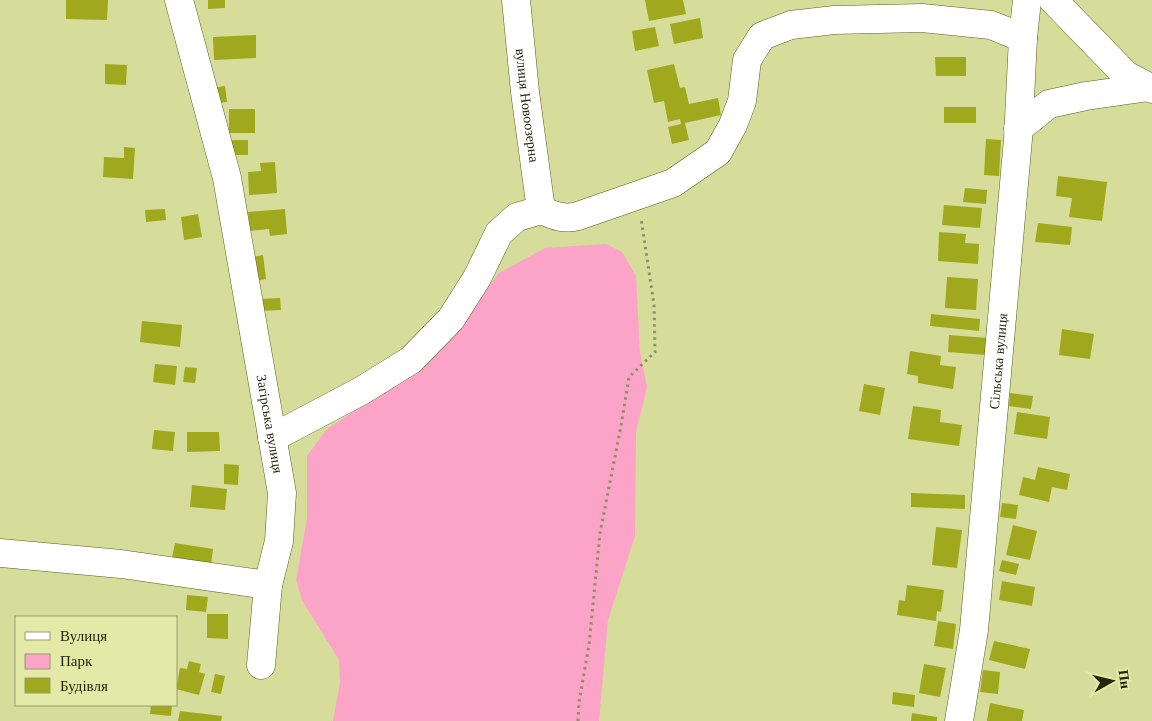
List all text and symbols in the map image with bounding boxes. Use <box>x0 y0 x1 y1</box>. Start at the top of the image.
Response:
street label: вулиця Новоозерна <box>513 48 542 164</box>
street label: Сільська вулиця <box>987 312 1010 410</box>
street label: Загірська вулиця <box>253 374 286 475</box>
legend <box>15 616 178 706</box>
text: Вулиця <box>60 628 107 644</box>
text: Парк <box>60 653 93 669</box>
north arrow <box>1087 656 1137 706</box>
text: Пн <box>1116 669 1133 690</box>
text: Будівля <box>60 678 108 694</box>

